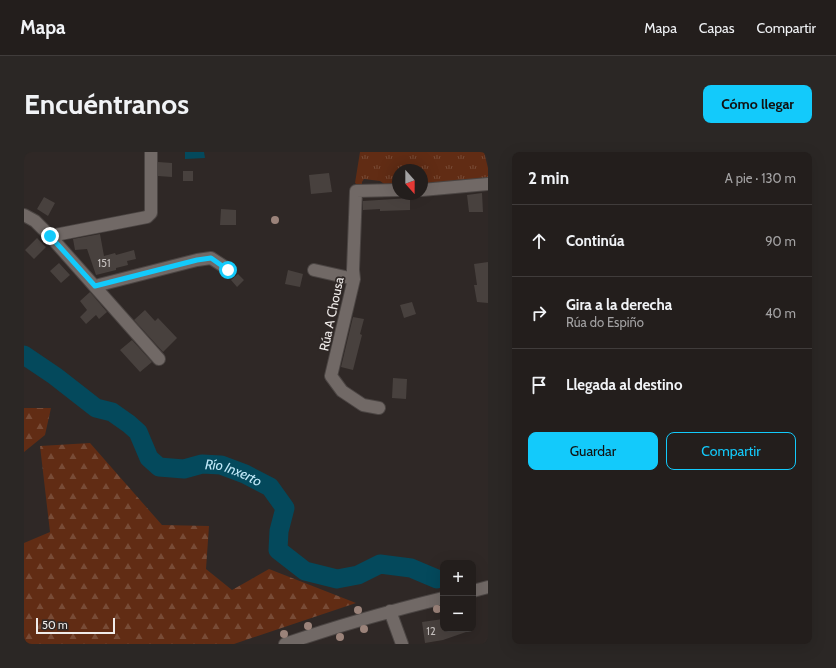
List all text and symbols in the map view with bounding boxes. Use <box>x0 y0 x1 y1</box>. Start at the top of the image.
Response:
text: Mapa <box>20 16 66 39</box>
text: Mapa <box>644 19 677 37</box>
text: Capas <box>699 19 735 37</box>
text: Compartir <box>757 19 816 37</box>
button: Cómo llegar <box>703 85 812 123</box>
text: Encuéntranos <box>24 87 189 121</box>
north arrow <box>392 164 428 200</box>
text: 2 min <box>528 168 569 188</box>
text: A pie · 130 m <box>725 170 796 186</box>
route end <box>41 227 59 245</box>
icon: ahead <box>528 230 550 252</box>
text: Continúa <box>566 232 624 250</box>
text: 90 m <box>765 233 796 249</box>
house number: 151 <box>97 256 111 270</box>
route start <box>219 261 237 279</box>
street label: Rúa A Chousa <box>315 275 347 352</box>
text: Gira a la derecha <box>566 296 672 314</box>
icon: right <box>528 302 550 324</box>
text: 40 m <box>765 305 796 321</box>
text: Rúa do Espiño <box>566 314 644 330</box>
icon: arrive <box>528 374 550 396</box>
text: Llegada al destino <box>566 376 682 394</box>
button: Guardar <box>528 432 658 470</box>
button: Compartir <box>666 432 796 470</box>
water label: Río Inxerto <box>204 455 265 490</box>
map controls <box>440 560 476 632</box>
button: + <box>440 560 476 596</box>
button: − <box>440 596 476 632</box>
scale bar <box>36 616 115 635</box>
text: 50 m <box>42 618 68 632</box>
house number: 12 <box>426 624 436 638</box>

